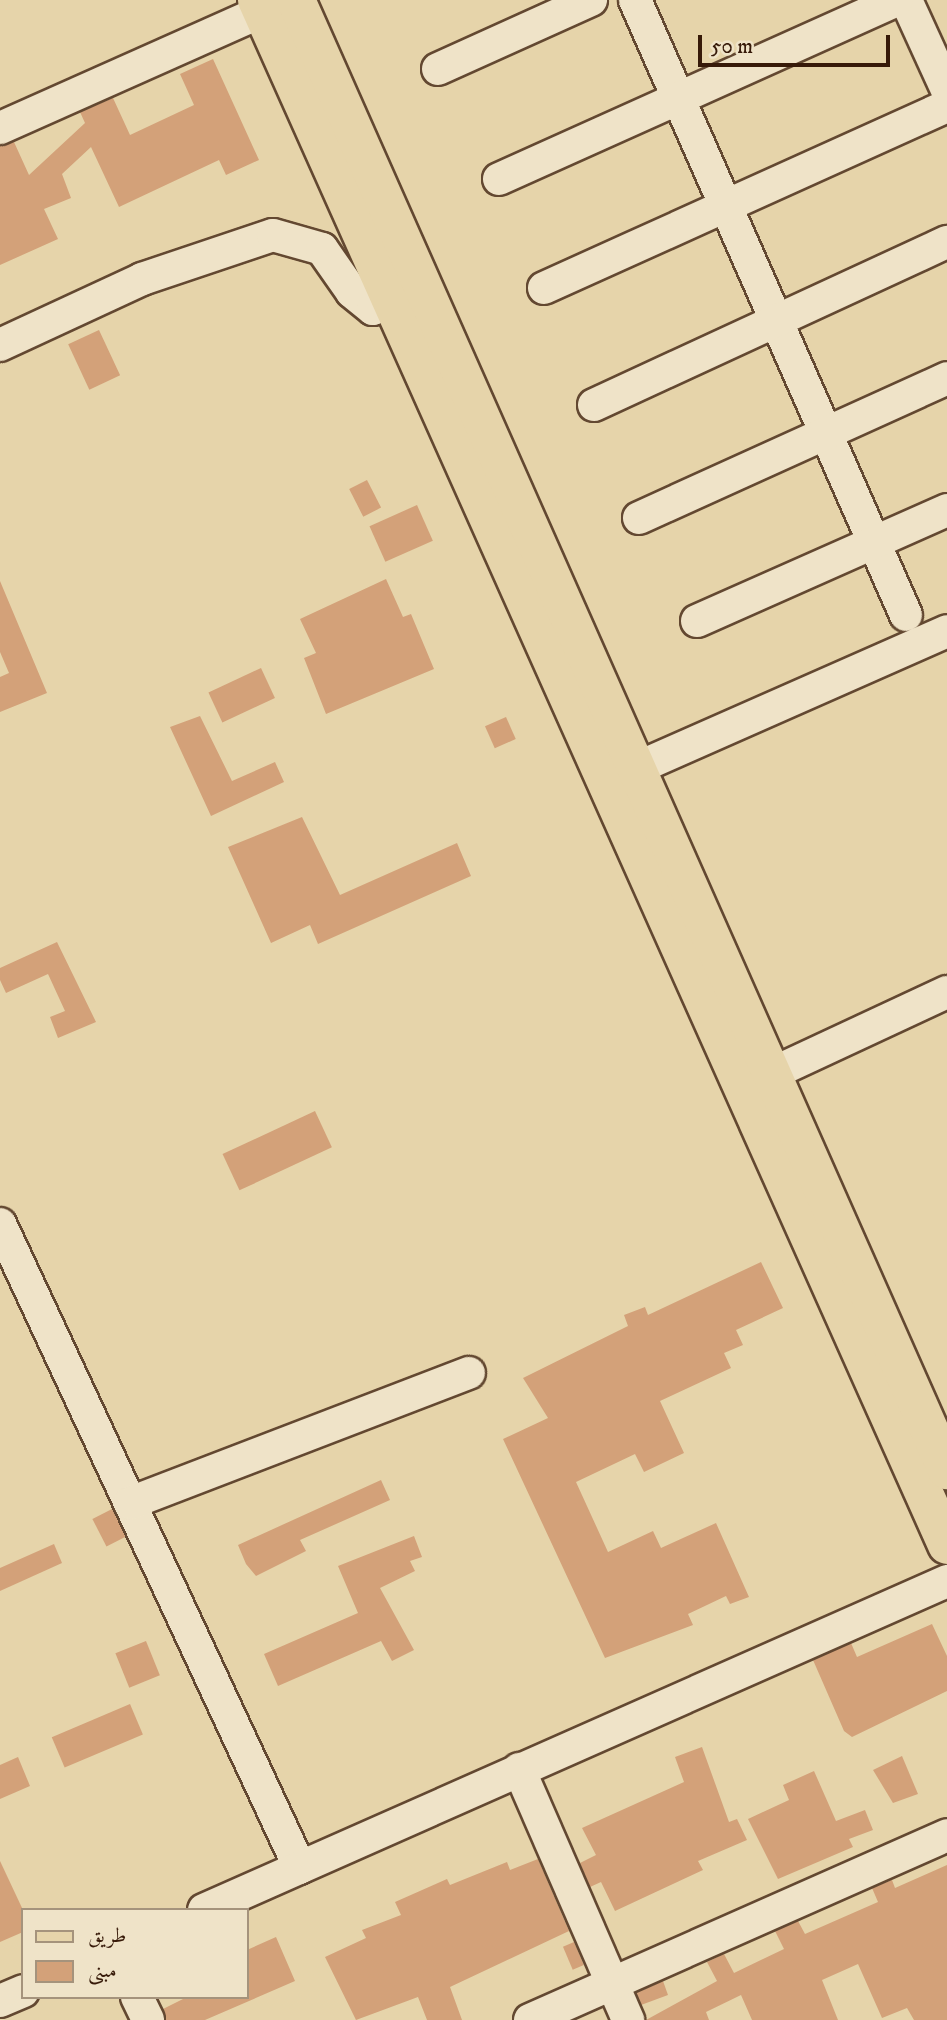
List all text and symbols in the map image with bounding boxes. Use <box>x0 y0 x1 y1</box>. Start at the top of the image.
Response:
scale bar <box>702 21 894 65</box>
text: 50 m <box>711 34 753 60</box>
legend <box>21 1908 248 1999</box>
text: طريق <box>88 1923 126 1949</box>
text: مبنى <box>88 1958 117 1984</box>

